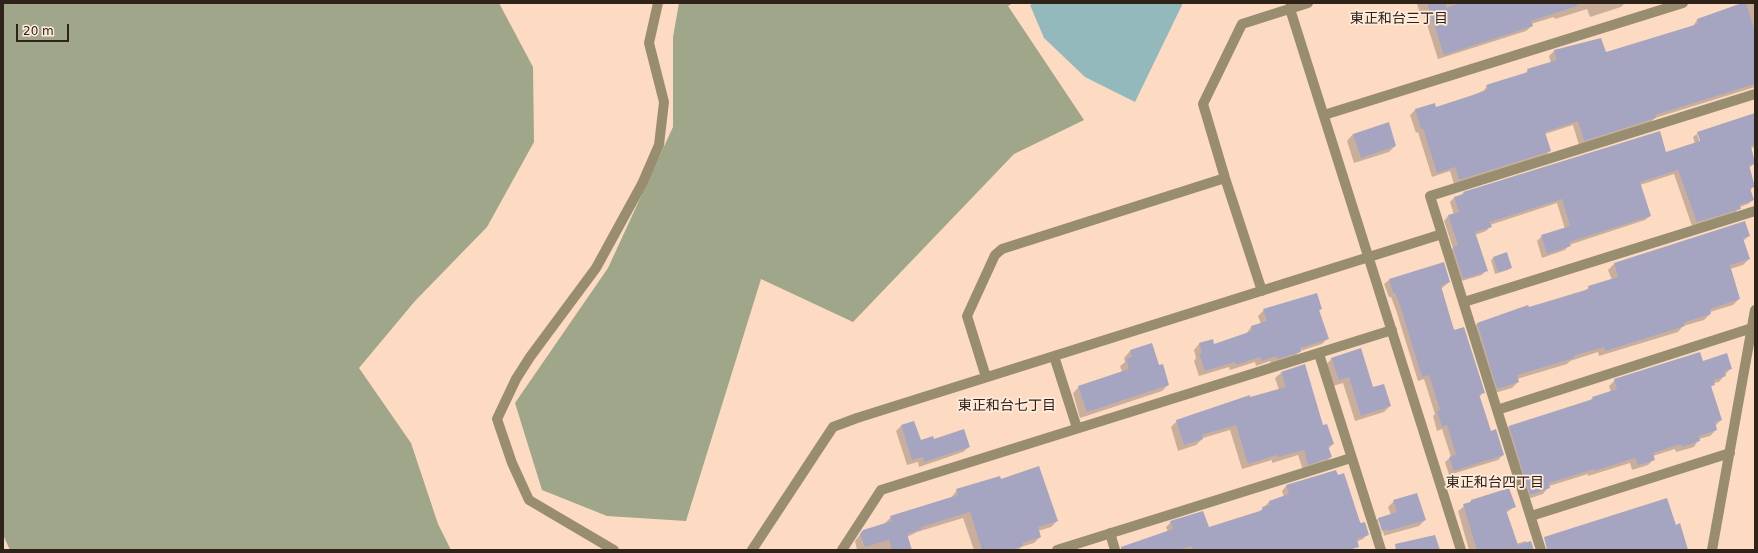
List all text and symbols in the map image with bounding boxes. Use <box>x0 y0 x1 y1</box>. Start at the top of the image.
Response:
district label: 東正和台三丁目 <box>1350 11 1448 27</box>
scale bar <box>18 16 71 42</box>
text: 20 m <box>23 24 54 38</box>
district label: 東正和台七丁目 <box>958 398 1056 414</box>
district label: 東正和台四丁目 <box>1446 475 1544 491</box>

